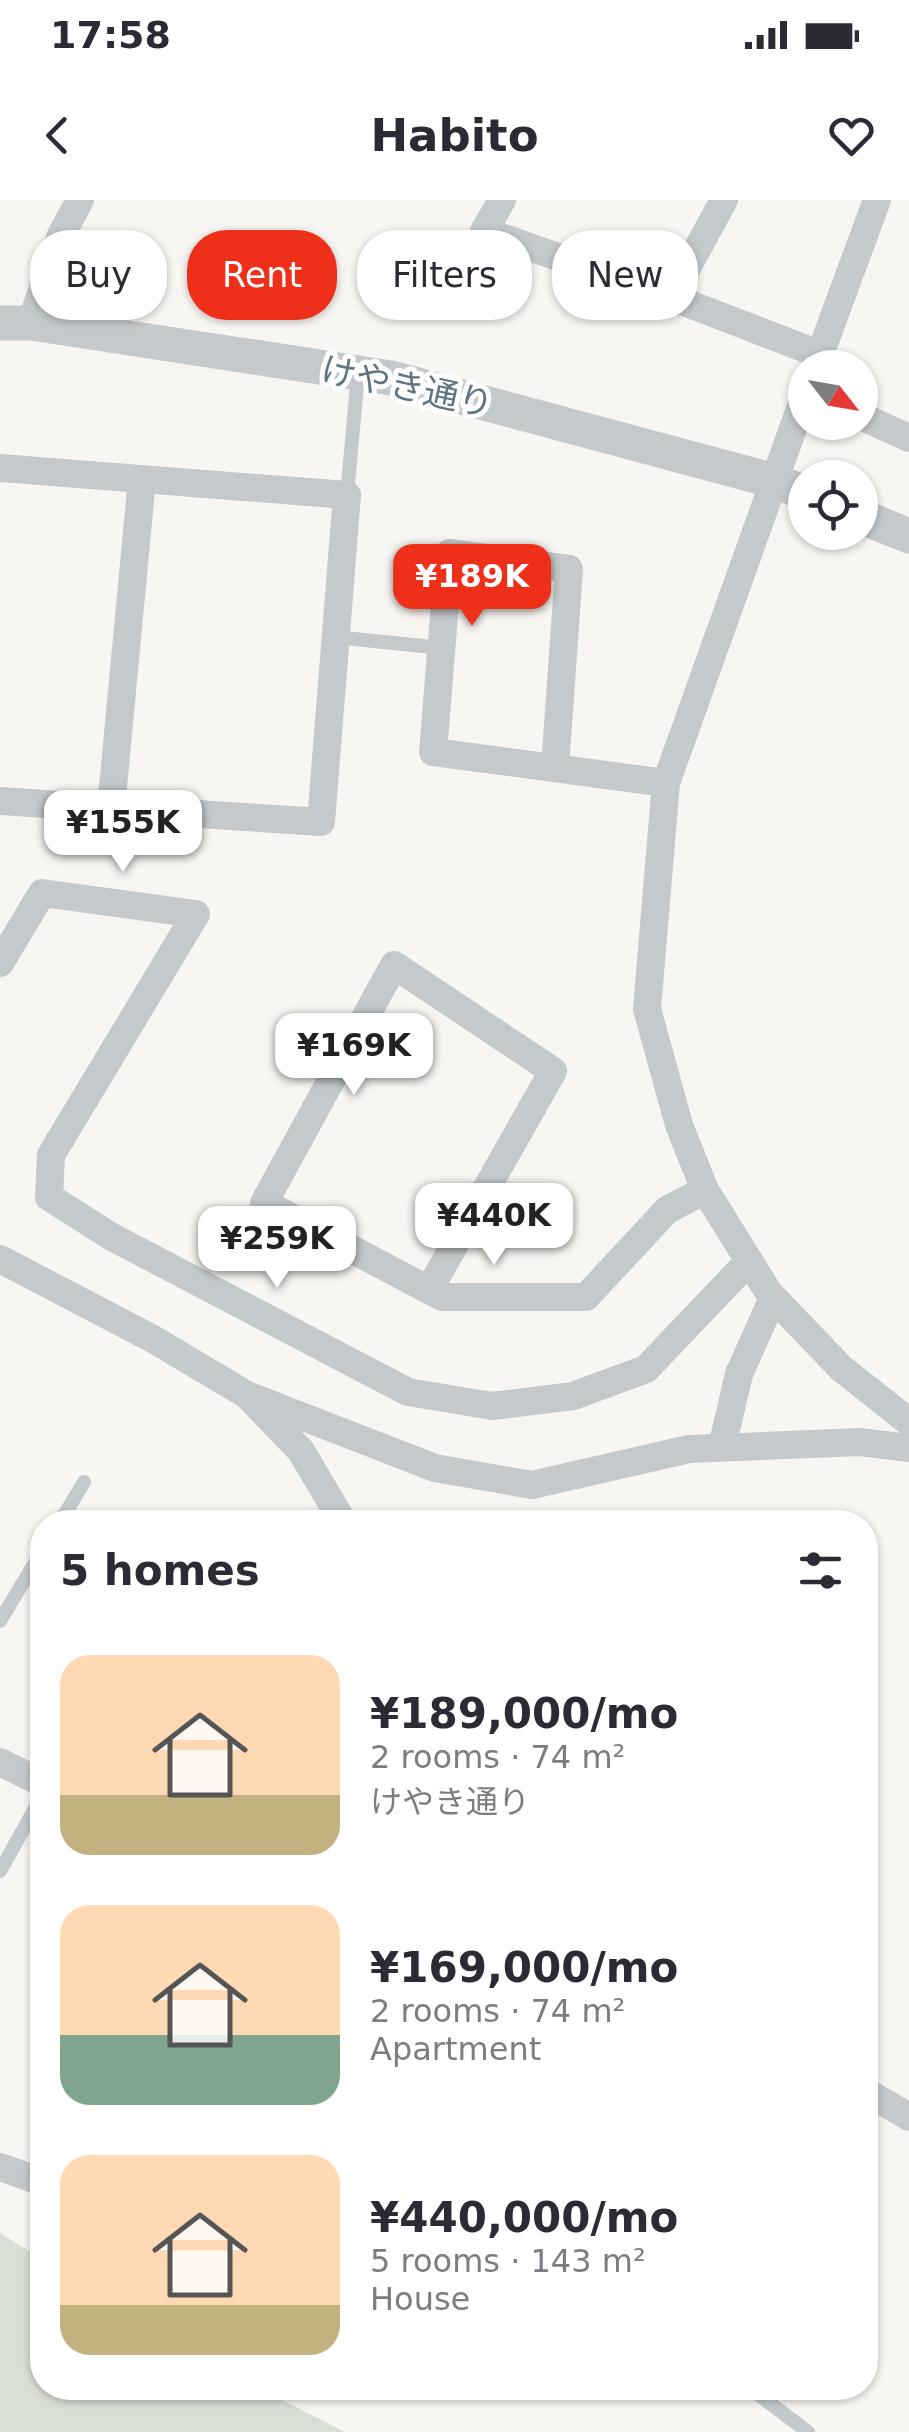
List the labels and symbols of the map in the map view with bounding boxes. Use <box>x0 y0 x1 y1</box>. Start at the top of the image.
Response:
street label: けやき通り <box>317 349 497 425</box>
north arrow <box>788 350 878 440</box>
pin: ¥189K <box>402 544 542 629</box>
pin: ¥155K <box>53 790 193 875</box>
pin: ¥169K <box>284 1013 424 1098</box>
pin: ¥440K <box>424 1183 564 1268</box>
pin: ¥259K <box>207 1206 347 1291</box>

